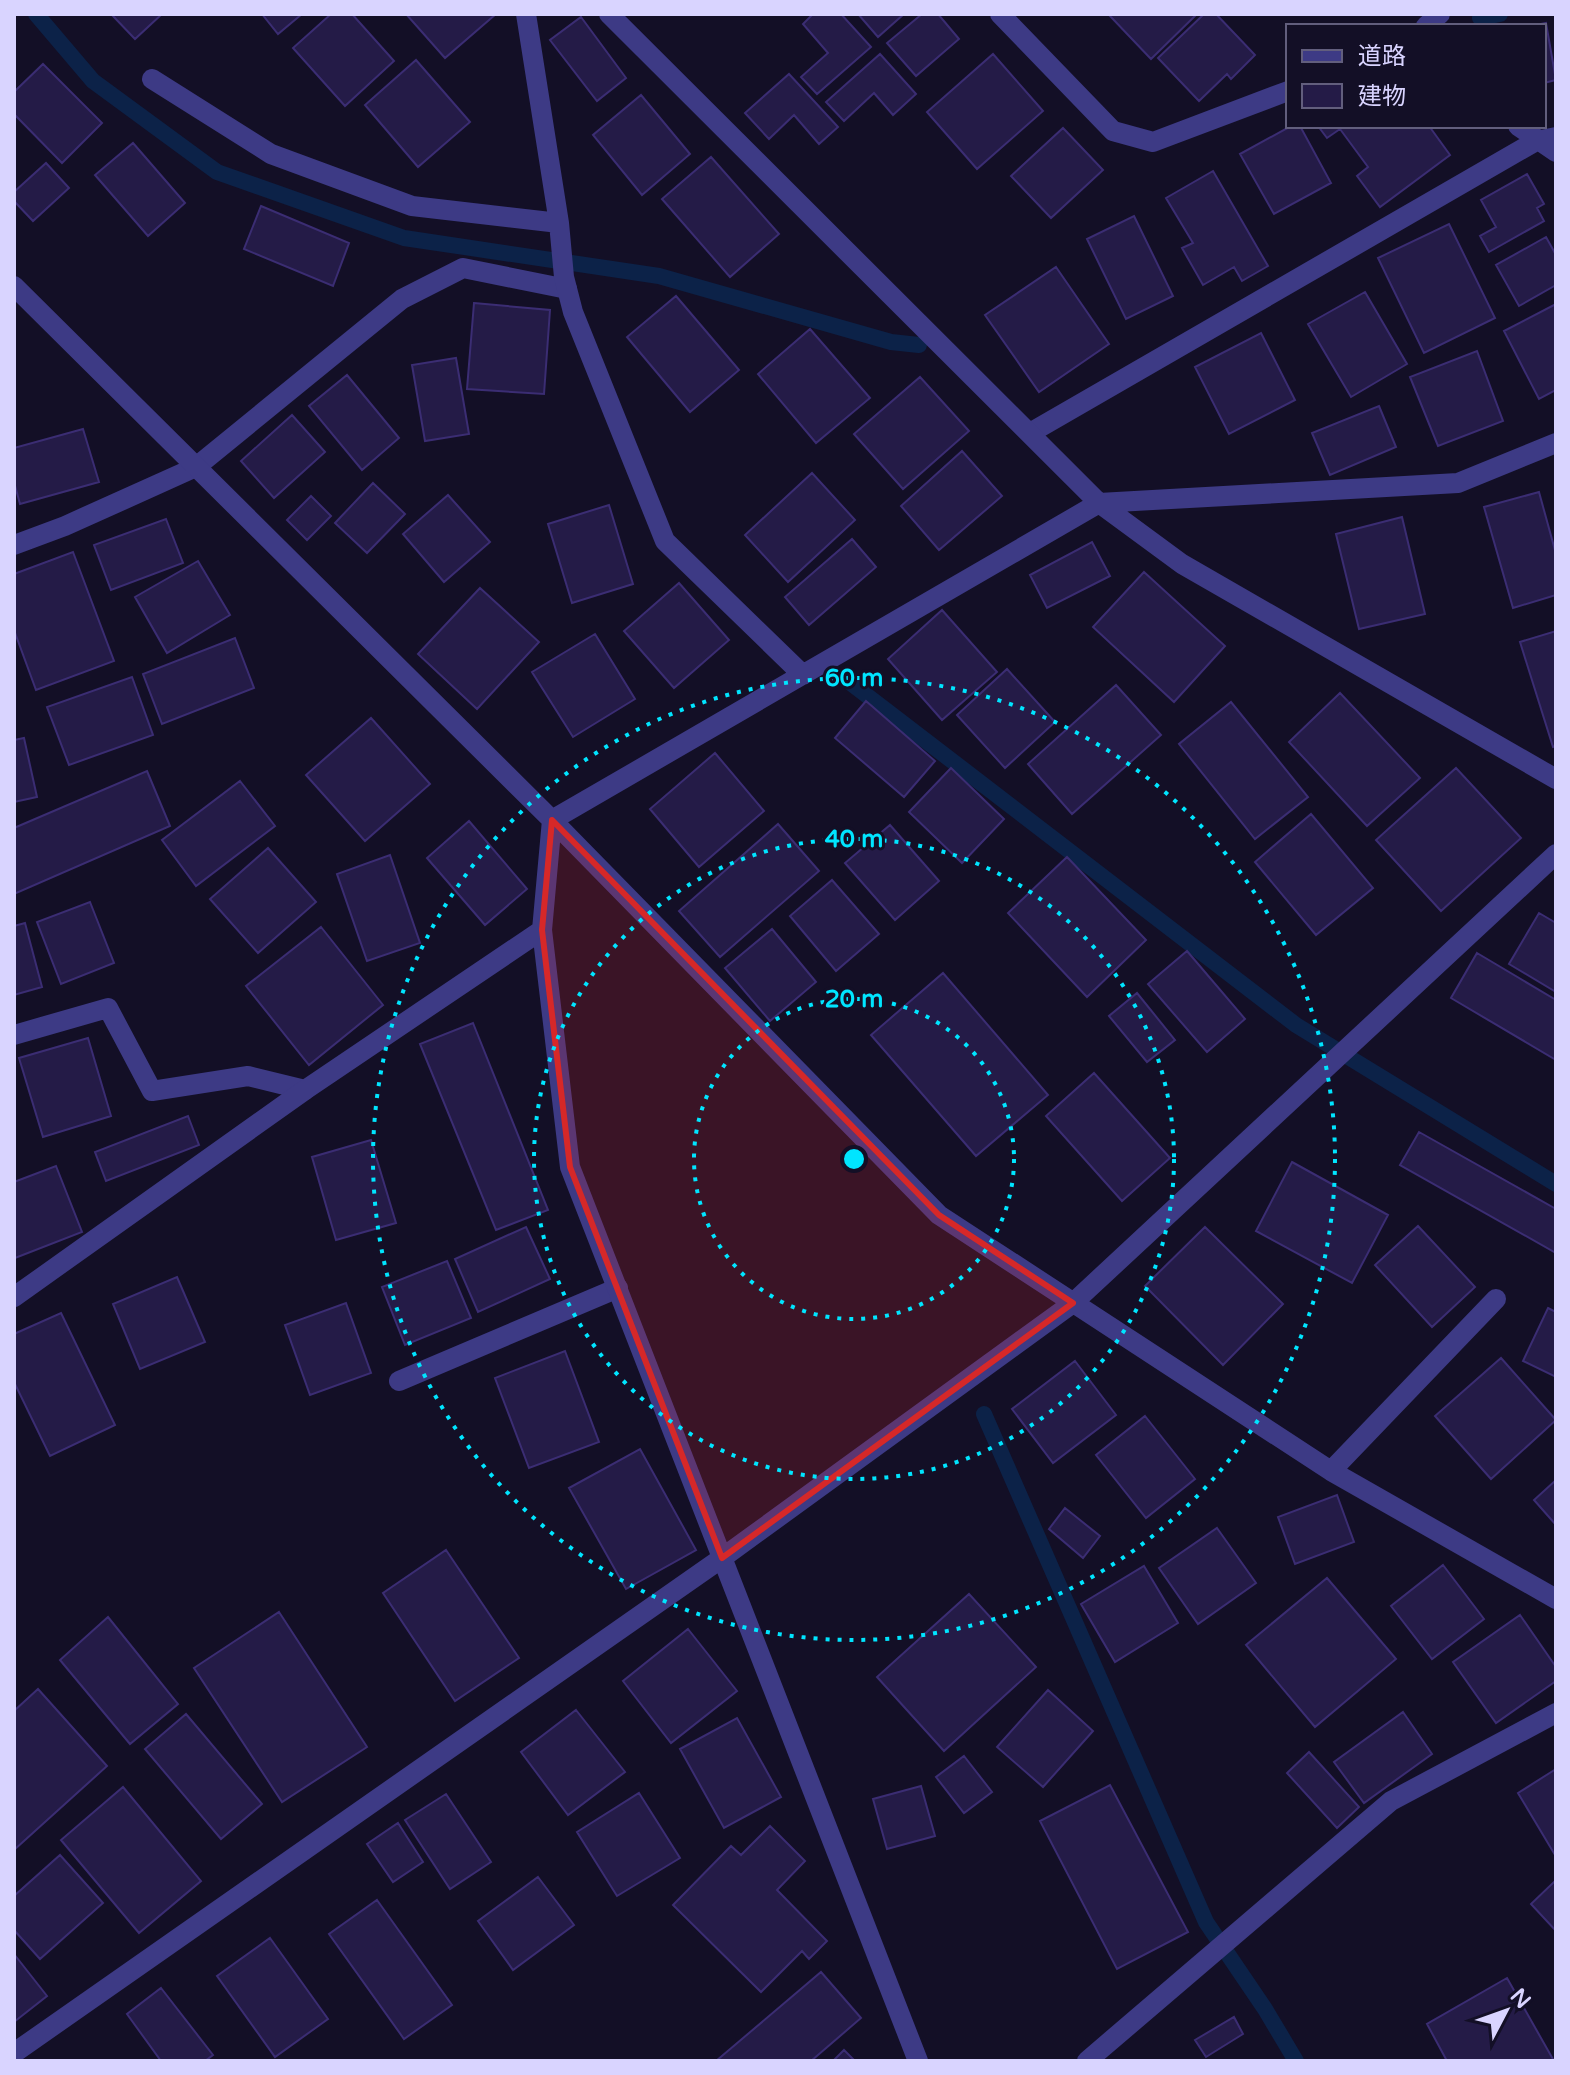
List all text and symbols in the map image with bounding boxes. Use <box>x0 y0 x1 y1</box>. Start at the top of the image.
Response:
legend <box>1286 24 1546 128</box>
text: 道路 <box>1358 42 1406 71</box>
text: 建物 <box>1358 82 1406 111</box>
text: 60 m <box>825 664 883 693</box>
text: 40 m <box>825 825 883 854</box>
text: 20 m <box>825 985 883 1014</box>
centre of rings <box>840 1145 868 1173</box>
north arrow <box>1466 1971 1546 2051</box>
text: N <box>1505 1983 1536 2014</box>

